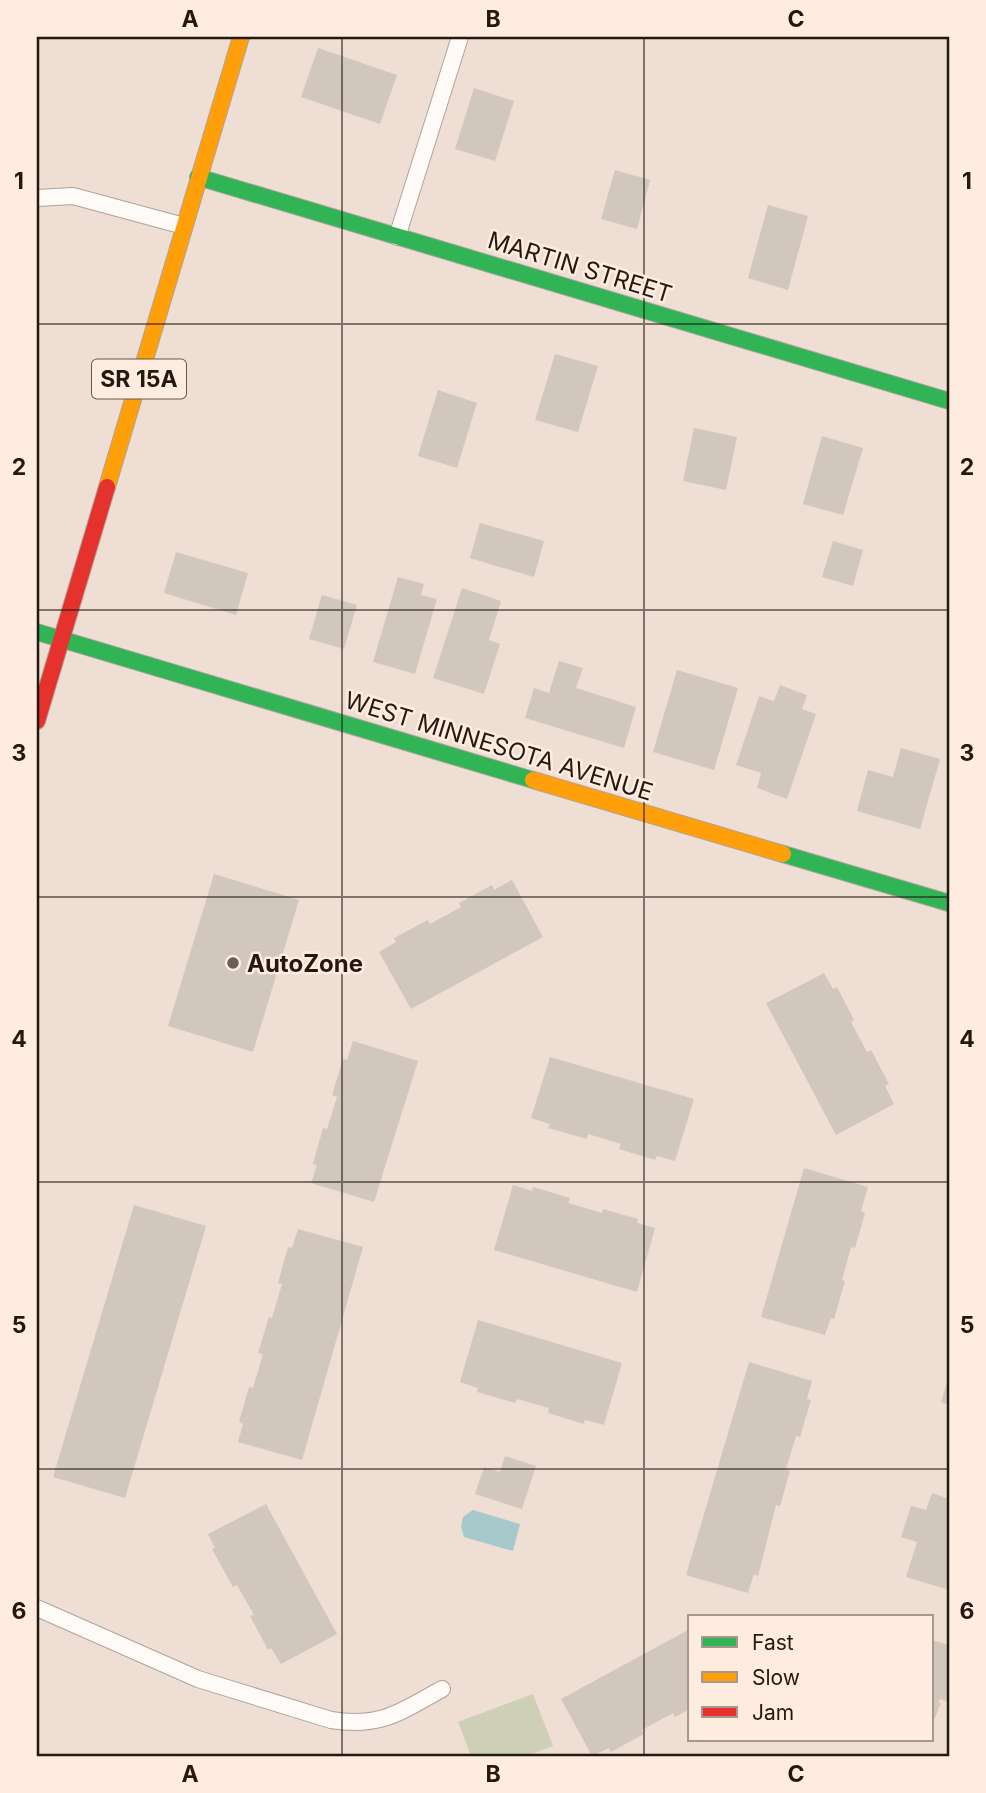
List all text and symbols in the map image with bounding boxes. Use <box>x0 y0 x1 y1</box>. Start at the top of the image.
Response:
text: A <box>181 5 199 33</box>
text: B <box>485 5 501 33</box>
text: C <box>787 5 805 33</box>
text: 1 <box>14 167 24 195</box>
text: 1 <box>962 167 972 195</box>
street label: MARTIN STREET <box>484 225 676 309</box>
road number: SR 15A <box>92 360 186 398</box>
text: 2 <box>12 453 26 481</box>
text: 2 <box>960 453 974 481</box>
street label: WEST MINNESOTA AVENUE <box>342 685 656 807</box>
text: 3 <box>12 739 26 767</box>
text: 3 <box>960 739 974 767</box>
place label: AutoZone <box>247 949 363 978</box>
marker: AutoZone <box>225 955 241 971</box>
text: 4 <box>11 1025 27 1053</box>
text: 4 <box>959 1025 975 1053</box>
text: 5 <box>12 1311 26 1339</box>
text: 5 <box>960 1311 974 1339</box>
text: 6 <box>12 1597 26 1625</box>
text: 6 <box>960 1597 974 1625</box>
legend <box>688 1615 934 1741</box>
text: Fast <box>752 1630 794 1655</box>
text: Slow <box>752 1665 800 1690</box>
text: Jam <box>752 1700 794 1725</box>
text: A <box>181 1760 199 1788</box>
text: B <box>485 1760 501 1788</box>
text: C <box>787 1760 805 1788</box>

